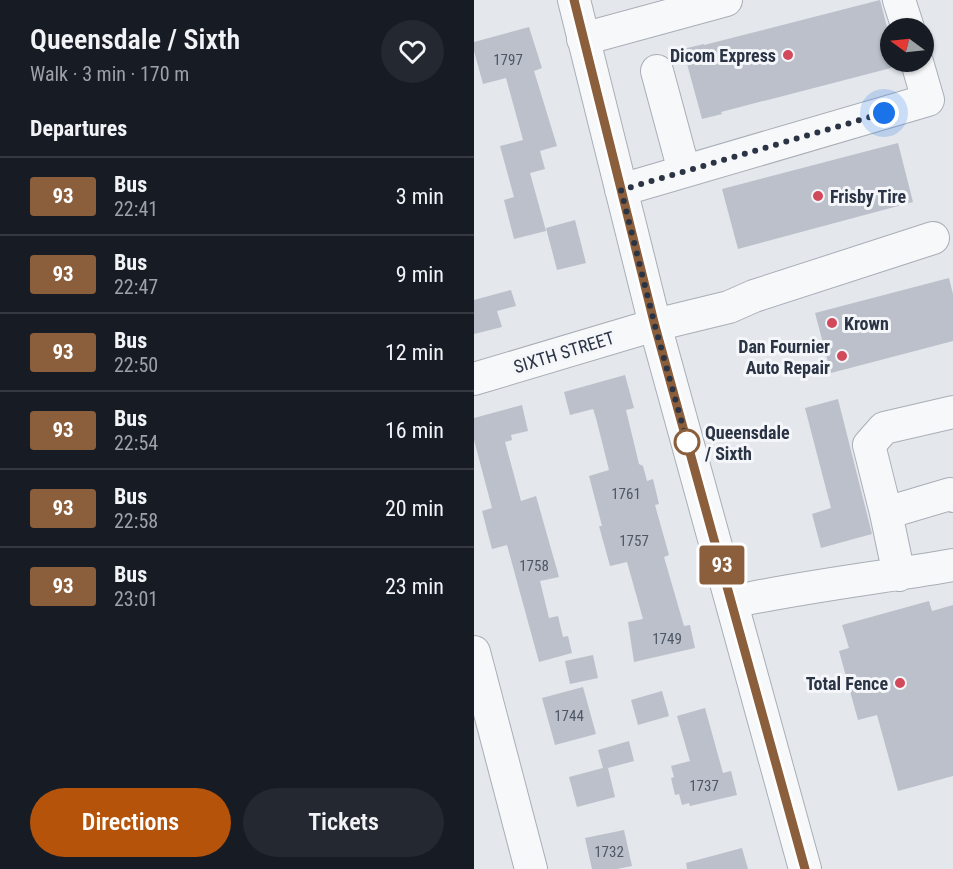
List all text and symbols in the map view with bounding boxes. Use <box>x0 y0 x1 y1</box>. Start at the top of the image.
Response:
north arrow <box>880 18 934 72</box>
map controls <box>880 18 934 72</box>
button: heart <box>381 20 444 83</box>
text: Queensdale / Sixth <box>30 23 240 56</box>
place label: Dicom Express <box>670 45 776 66</box>
marker: Dicom Express <box>781 48 795 62</box>
house number: 1797 <box>493 51 523 69</box>
text: Walk · 3 min · 170 m <box>30 62 189 86</box>
your location <box>869 98 899 128</box>
text: Departures <box>30 116 127 141</box>
text: Bus <box>114 172 147 197</box>
text: 93 <box>52 184 74 208</box>
text: 3 min <box>396 184 444 209</box>
place label: Frisby Tire <box>830 186 907 207</box>
marker: Frisby Tire <box>811 189 825 203</box>
text: 22:41 <box>114 197 158 221</box>
text: Bus <box>114 250 147 275</box>
text: 93 <box>52 262 74 286</box>
text: 9 min <box>396 262 444 287</box>
text: 22:47 <box>114 275 158 299</box>
place label: Krown <box>844 313 889 334</box>
marker: Krown <box>825 316 839 330</box>
street label: SIXTH STREET <box>511 327 617 377</box>
text: Bus <box>114 328 147 353</box>
place label: Dan Fournier Auto Repair <box>738 336 830 378</box>
text: 93 <box>52 340 74 364</box>
text: 12 min <box>385 340 444 365</box>
marker: Dan Fournier Auto Repair <box>835 349 849 363</box>
text: 22:50 <box>114 353 158 377</box>
text: Bus <box>114 406 147 431</box>
text: 93 <box>52 418 74 442</box>
text: 16 min <box>385 418 444 443</box>
place label: Queensdale / Sixth <box>704 422 790 464</box>
marker: Queensdale / Sixth <box>674 429 700 455</box>
text: 22:54 <box>114 431 158 455</box>
text: Bus <box>114 484 147 509</box>
house number: 1761 <box>611 485 641 503</box>
text: 93 <box>52 496 74 520</box>
text: 20 min <box>385 496 444 521</box>
text: 22:58 <box>114 509 158 533</box>
house number: 1757 <box>619 532 649 550</box>
line badge: 93 <box>695 546 749 584</box>
text: 93 <box>711 553 733 577</box>
house number: 1758 <box>519 557 549 575</box>
text: Bus <box>114 562 147 587</box>
text: 93 <box>52 574 74 598</box>
text: 23 min <box>385 574 444 599</box>
text: 23:01 <box>114 587 158 611</box>
house number: 1749 <box>652 630 682 648</box>
place label: Total Fence <box>806 673 888 694</box>
marker: Total Fence <box>893 676 907 690</box>
house number: 1744 <box>554 707 584 725</box>
house number: 1737 <box>689 777 719 795</box>
button: Directions <box>30 788 231 857</box>
button: Tickets <box>243 788 444 857</box>
house number: 1732 <box>594 843 624 861</box>

